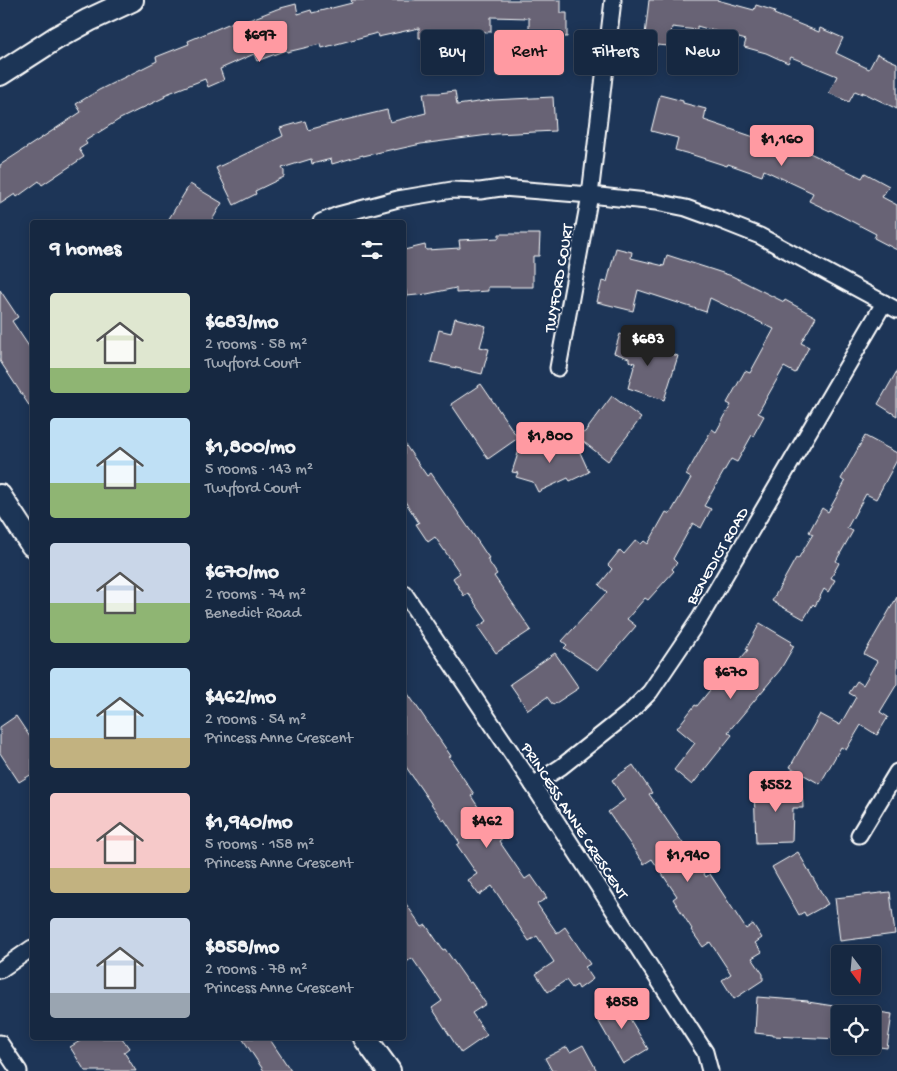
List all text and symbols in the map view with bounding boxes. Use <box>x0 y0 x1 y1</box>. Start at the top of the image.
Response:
pin: $697 <box>230 20 290 63</box>
text: $697 <box>244 27 276 46</box>
chip: Buy <box>421 30 484 75</box>
chip: Rent <box>494 30 564 75</box>
chip: Filters <box>574 30 657 75</box>
chip: New <box>667 30 738 75</box>
pin: $1,160 <box>741 124 823 167</box>
text: $1,160 <box>761 131 803 150</box>
street label: TWYFORD COURT <box>541 222 579 335</box>
icon: filters <box>358 236 386 264</box>
text: 9 homes <box>50 238 121 263</box>
text: $683/mo <box>205 311 278 336</box>
icon: home <box>90 313 150 373</box>
pin: $683 <box>618 324 678 367</box>
text: $683 <box>632 331 664 350</box>
text: 2 rooms · 58 m² <box>205 336 307 355</box>
text: Twyford Court <box>205 355 300 374</box>
pin: $1,800 <box>509 422 591 464</box>
text: $1,800 <box>527 428 573 447</box>
text: $1,800/mo <box>205 436 296 461</box>
icon: home <box>90 438 150 498</box>
text: 5 rooms · 143 m² <box>205 461 313 480</box>
text: Twyford Court <box>205 480 300 499</box>
street label: BENEDICT ROAD <box>683 504 755 610</box>
text: $670/mo <box>205 561 279 586</box>
icon: home <box>90 563 150 623</box>
text: 2 rooms · 74 m² <box>205 586 306 605</box>
text: Benedict Road <box>205 605 301 624</box>
pin: $670 <box>701 658 761 700</box>
text: $670 <box>715 664 747 683</box>
text: $462/mo <box>205 686 276 711</box>
icon: home <box>90 688 150 748</box>
text: 2 rooms · 54 m² <box>205 711 306 730</box>
text: Princess Anne Crescent <box>205 730 353 749</box>
street label: PRINCESS ANNE CRESCENT <box>515 739 631 904</box>
pin: $552 <box>746 770 806 813</box>
text: $552 <box>760 777 792 796</box>
pin: $462 <box>457 806 517 849</box>
text: $1,940/mo <box>205 811 293 836</box>
icon: home <box>90 813 150 873</box>
text: $462 <box>472 813 502 832</box>
text: 5 rooms · 158 m² <box>205 836 314 855</box>
pin: $1,940 <box>647 840 729 883</box>
text: $1,940 <box>666 847 710 866</box>
text: Princess Anne Crescent <box>205 855 353 874</box>
text: $858/mo <box>205 936 279 961</box>
icon: home <box>90 938 150 998</box>
north arrow <box>831 945 881 995</box>
map controls <box>831 945 881 1055</box>
text: 2 rooms · 78 m² <box>205 961 307 980</box>
text: Princess Anne Crescent <box>205 980 353 999</box>
pin: $858 <box>592 988 652 1030</box>
text: $858 <box>605 994 639 1013</box>
button: locate <box>831 1005 881 1055</box>

